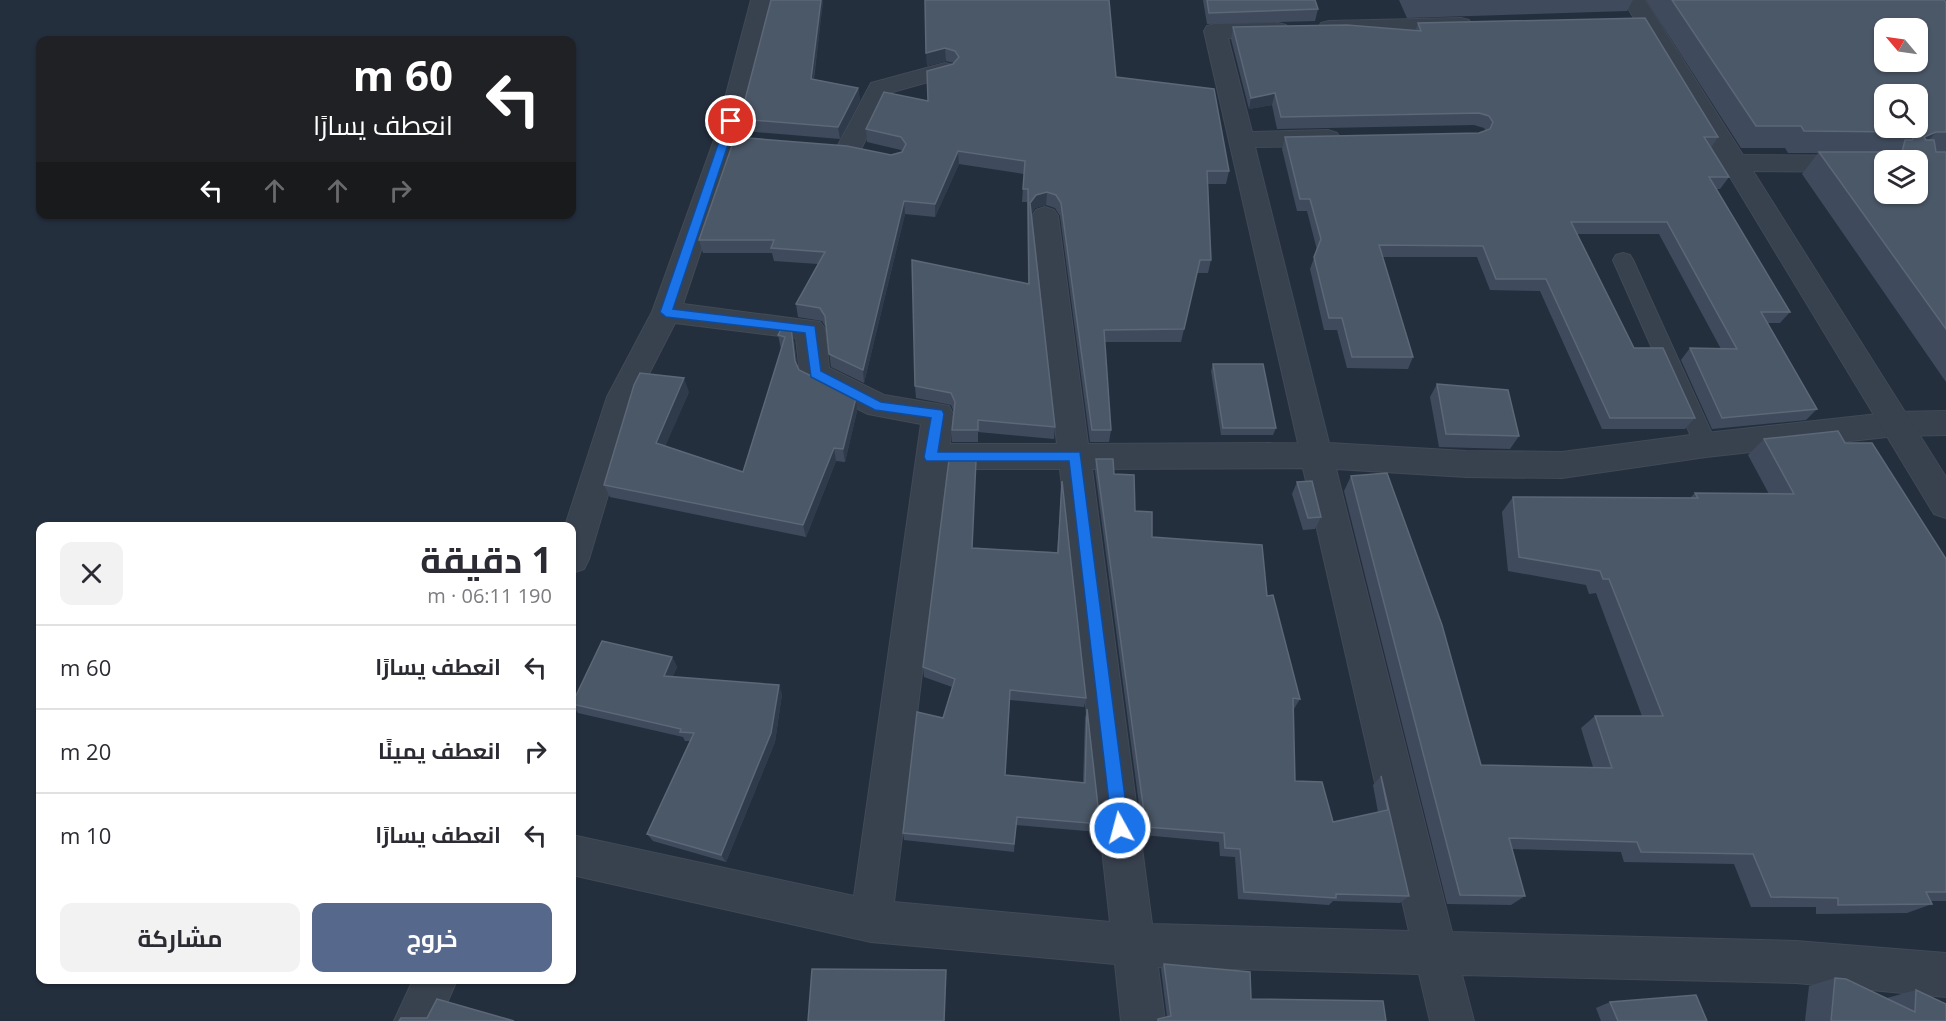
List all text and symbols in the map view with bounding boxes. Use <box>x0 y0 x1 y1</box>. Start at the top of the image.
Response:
north arrow <box>1874 18 1928 72</box>
map controls <box>1874 18 1928 204</box>
text: 60 m <box>353 46 453 103</box>
icon: left <box>474 60 552 138</box>
button: search <box>1874 84 1928 138</box>
pin <box>705 95 756 146</box>
icon: arrive <box>714 104 747 137</box>
text: انعطف يسارًا <box>313 106 453 143</box>
button: layers <box>1874 150 1928 204</box>
icon: left <box>195 174 228 207</box>
icon: ahead <box>258 174 291 207</box>
icon: ahead <box>321 174 354 207</box>
icon: right <box>384 174 417 207</box>
text: 1 دقيقة <box>420 535 552 584</box>
button: close <box>60 542 123 605</box>
text: 190 m · 06:11 <box>427 582 552 609</box>
text: انعطف يسارًا <box>375 651 501 681</box>
icon: left <box>519 651 552 684</box>
text: 60 m <box>60 652 111 682</box>
text: انعطف يمينًا <box>378 735 501 765</box>
icon: right <box>519 735 552 768</box>
text: 20 m <box>60 736 111 766</box>
position arrow <box>1088 796 1152 860</box>
text: انعطف يسارًا <box>375 819 501 849</box>
icon: left <box>519 819 552 852</box>
text: 10 m <box>60 820 111 850</box>
button: مشاركة <box>60 903 300 972</box>
button: خروج <box>312 903 552 972</box>

